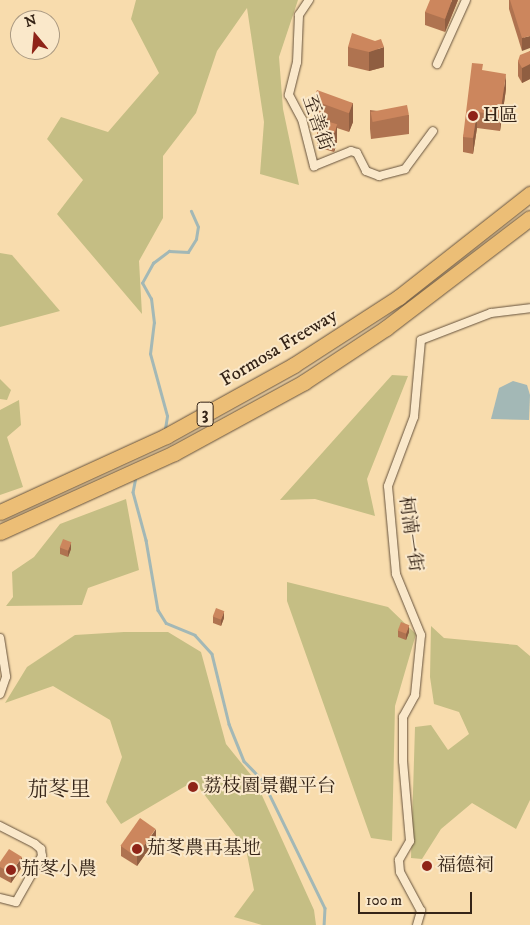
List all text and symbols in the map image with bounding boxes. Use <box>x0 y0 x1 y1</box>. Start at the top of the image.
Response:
north arrow <box>10 10 60 60</box>
text: N <box>23 11 39 32</box>
street label: 至善街 <box>297 92 337 154</box>
place label: H區 <box>483 105 518 127</box>
marker: H區 <box>467 110 479 122</box>
street label: Formosa Freeway <box>217 304 341 392</box>
road number: 3 <box>196 398 214 429</box>
street label: 柯湳一街 <box>393 495 427 573</box>
place label: 荔枝園景觀平台 <box>203 776 336 798</box>
district label: 茄苳里 <box>28 777 90 803</box>
marker: 荔枝園景觀平台 <box>187 781 199 793</box>
place label: 茄苳農再基地 <box>147 838 261 860</box>
marker: 茄苳農再基地 <box>131 843 143 855</box>
place label: 福德祠 <box>437 855 494 877</box>
place label: 茄苳小農 <box>21 859 97 881</box>
marker: 福德祠 <box>421 860 433 872</box>
marker: 茄苳小農 <box>5 864 17 876</box>
scale bar <box>360 882 474 914</box>
text: 100 m <box>366 891 402 910</box>

